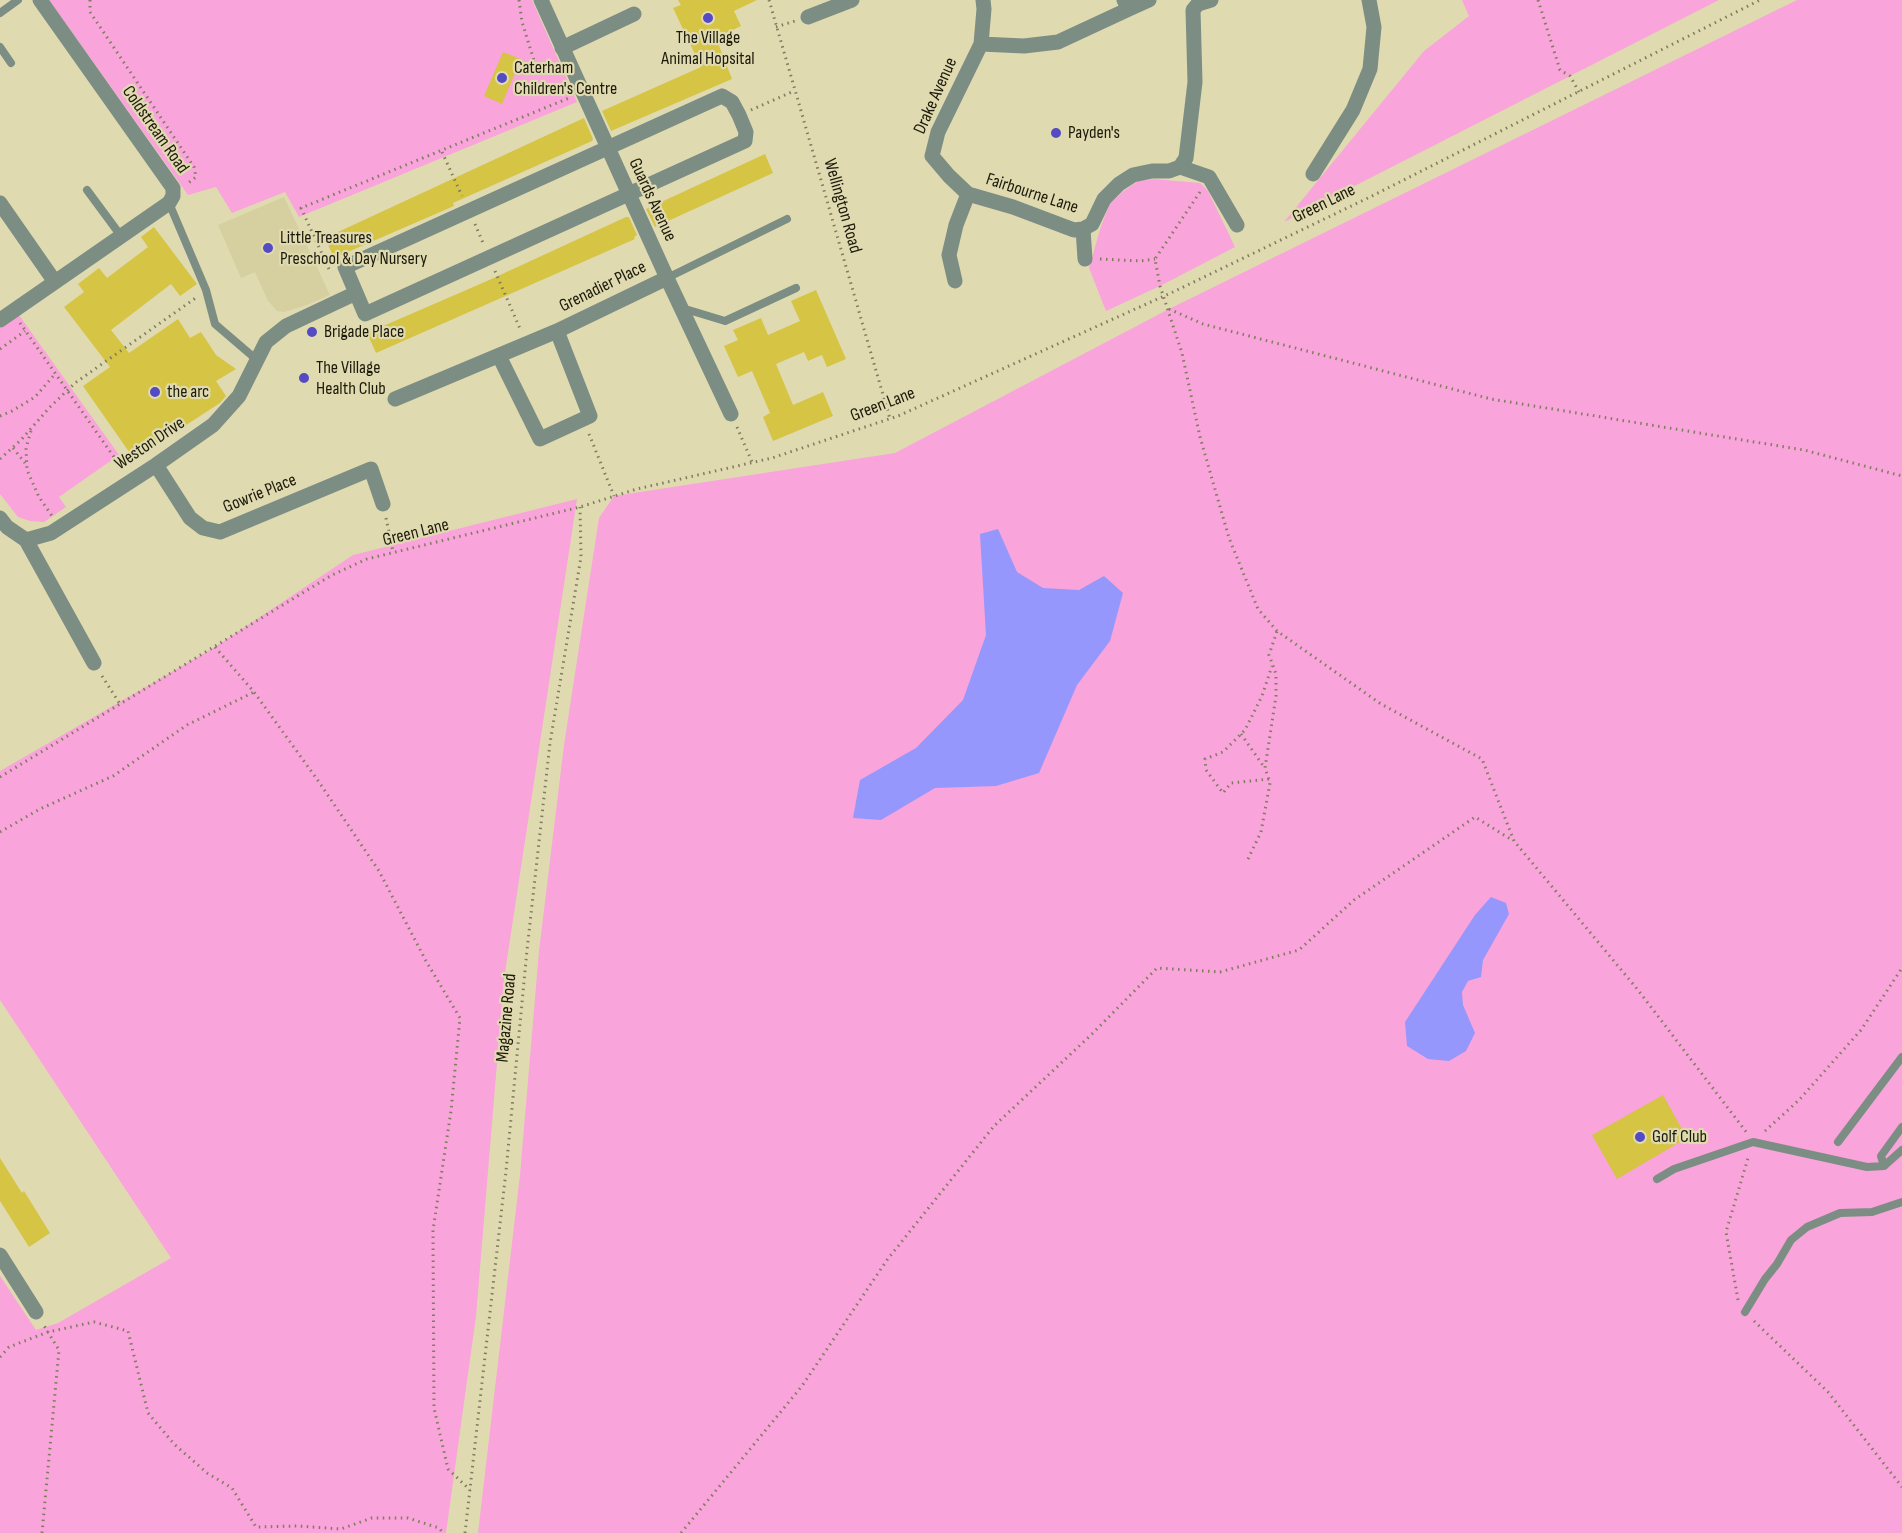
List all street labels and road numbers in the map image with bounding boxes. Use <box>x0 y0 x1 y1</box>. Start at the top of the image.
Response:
street label: Drake Avenue <box>910 54 962 138</box>
street label: Coldstream Road <box>117 82 193 178</box>
street label: Guards Avenue <box>623 155 681 245</box>
street label: Wellington Road <box>818 156 866 256</box>
street label: Fairbourne Lane <box>983 169 1081 219</box>
street label: Green Lane <box>1289 180 1359 228</box>
street label: Grenadier Place <box>556 257 650 317</box>
street label: Green Lane <box>848 383 918 427</box>
street label: Weston Drive <box>111 413 189 475</box>
street label: Gowrie Place <box>220 469 300 519</box>
street label: Green Lane <box>381 514 451 552</box>
street label: Magazine Road <box>492 973 522 1063</box>

